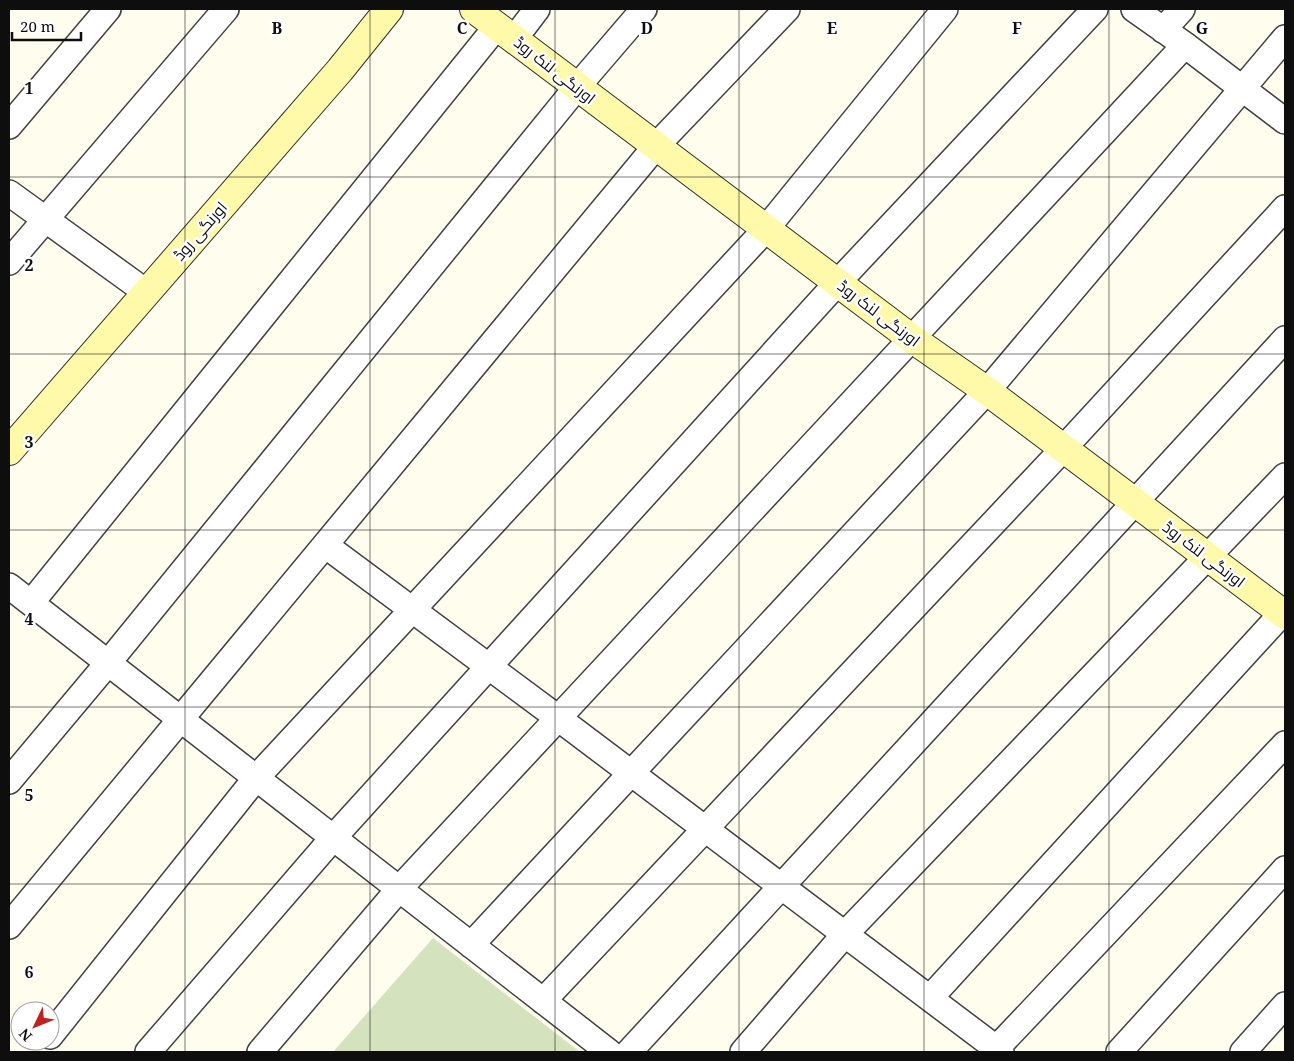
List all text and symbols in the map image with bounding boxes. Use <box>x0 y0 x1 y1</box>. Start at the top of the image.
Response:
scale bar <box>12 10 81 42</box>
text: 20 m <box>20 16 55 36</box>
text: B <box>272 17 283 39</box>
text: C <box>457 17 468 39</box>
text: D <box>641 17 653 39</box>
text: E <box>827 17 837 39</box>
text: F <box>1012 17 1022 39</box>
text: G <box>1196 17 1208 39</box>
street label: اورنگی لنک روڈ <box>510 31 600 109</box>
text: 1 <box>24 77 34 99</box>
street label: اورنگی روڈ <box>168 197 232 265</box>
text: 2 <box>24 254 34 276</box>
street label: اورنگی لنک روڈ <box>833 275 925 351</box>
text: 3 <box>24 431 34 453</box>
street label: اورنگی لنک روڈ <box>1158 516 1250 592</box>
text: 4 <box>24 608 34 630</box>
text: 5 <box>24 784 34 806</box>
text: 6 <box>24 961 34 983</box>
north arrow <box>10 1001 60 1051</box>
text: N <box>14 1025 36 1046</box>

